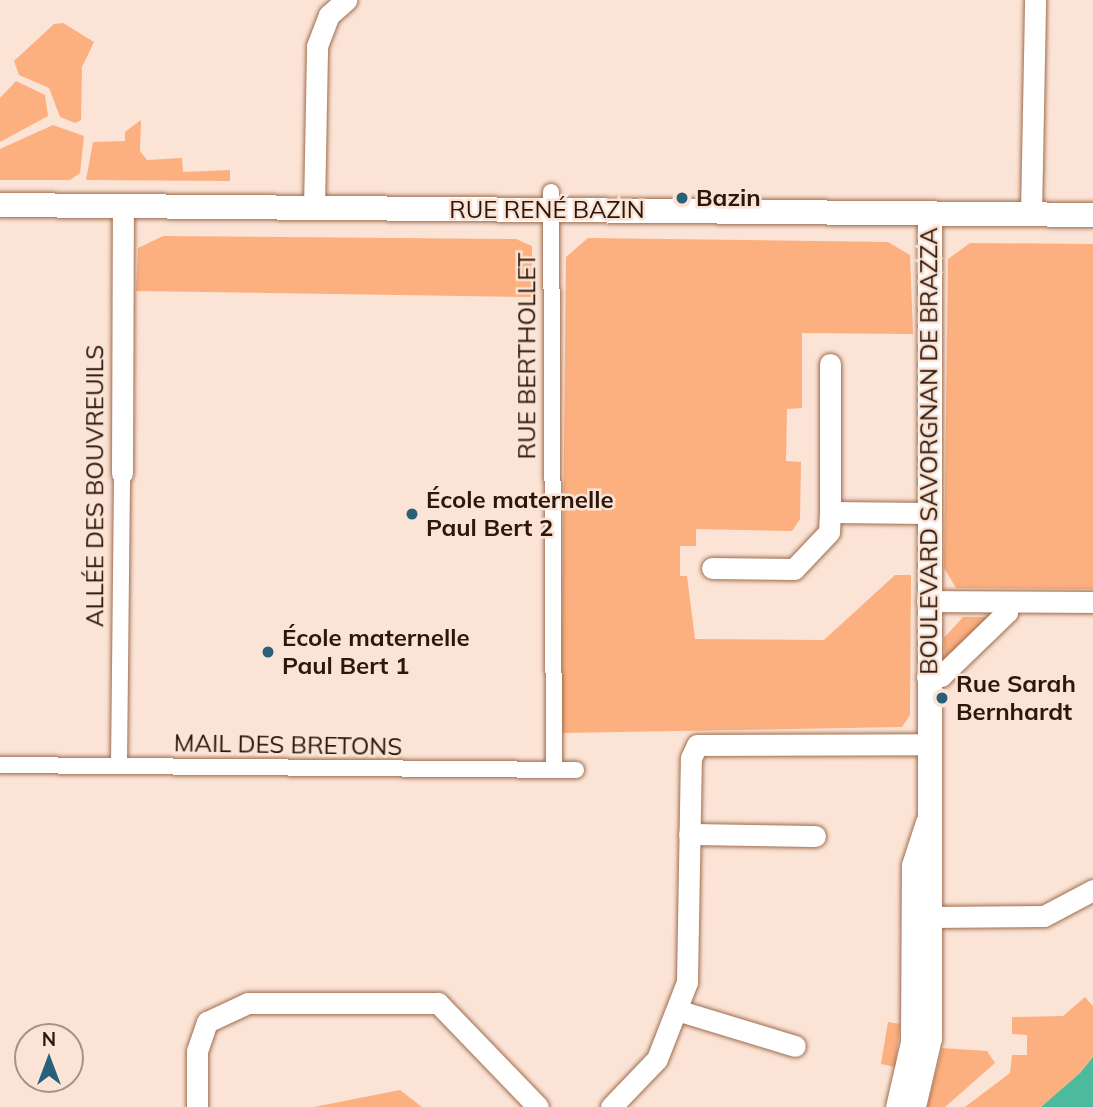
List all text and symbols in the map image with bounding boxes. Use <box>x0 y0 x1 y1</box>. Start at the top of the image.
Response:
place label: Bazin <box>696 184 761 212</box>
marker: Bazin <box>674 190 690 206</box>
street label: RUE RENÉ BAZIN <box>449 196 645 224</box>
street label: BOULEVARD SAVORGNAN DE BRAZZA <box>915 227 943 675</box>
street label: RUE BERTHOLLET <box>513 253 541 459</box>
street label: ALLÉE DES BOUVREUILS <box>81 345 109 627</box>
place label: École maternelle Paul Bert 2 <box>426 486 614 542</box>
marker: École maternelle Paul Bert 2 <box>404 506 420 522</box>
place label: École maternelle Paul Bert 1 <box>282 624 470 680</box>
marker: École maternelle Paul Bert 1 <box>260 644 276 660</box>
place label: Rue Sarah Bernhardt <box>956 670 1076 726</box>
marker: Rue Sarah Bernhardt <box>934 690 950 706</box>
street label: MAIL DES BRETONS <box>174 729 402 761</box>
north arrow <box>14 1023 84 1093</box>
text: N <box>42 1027 56 1051</box>

